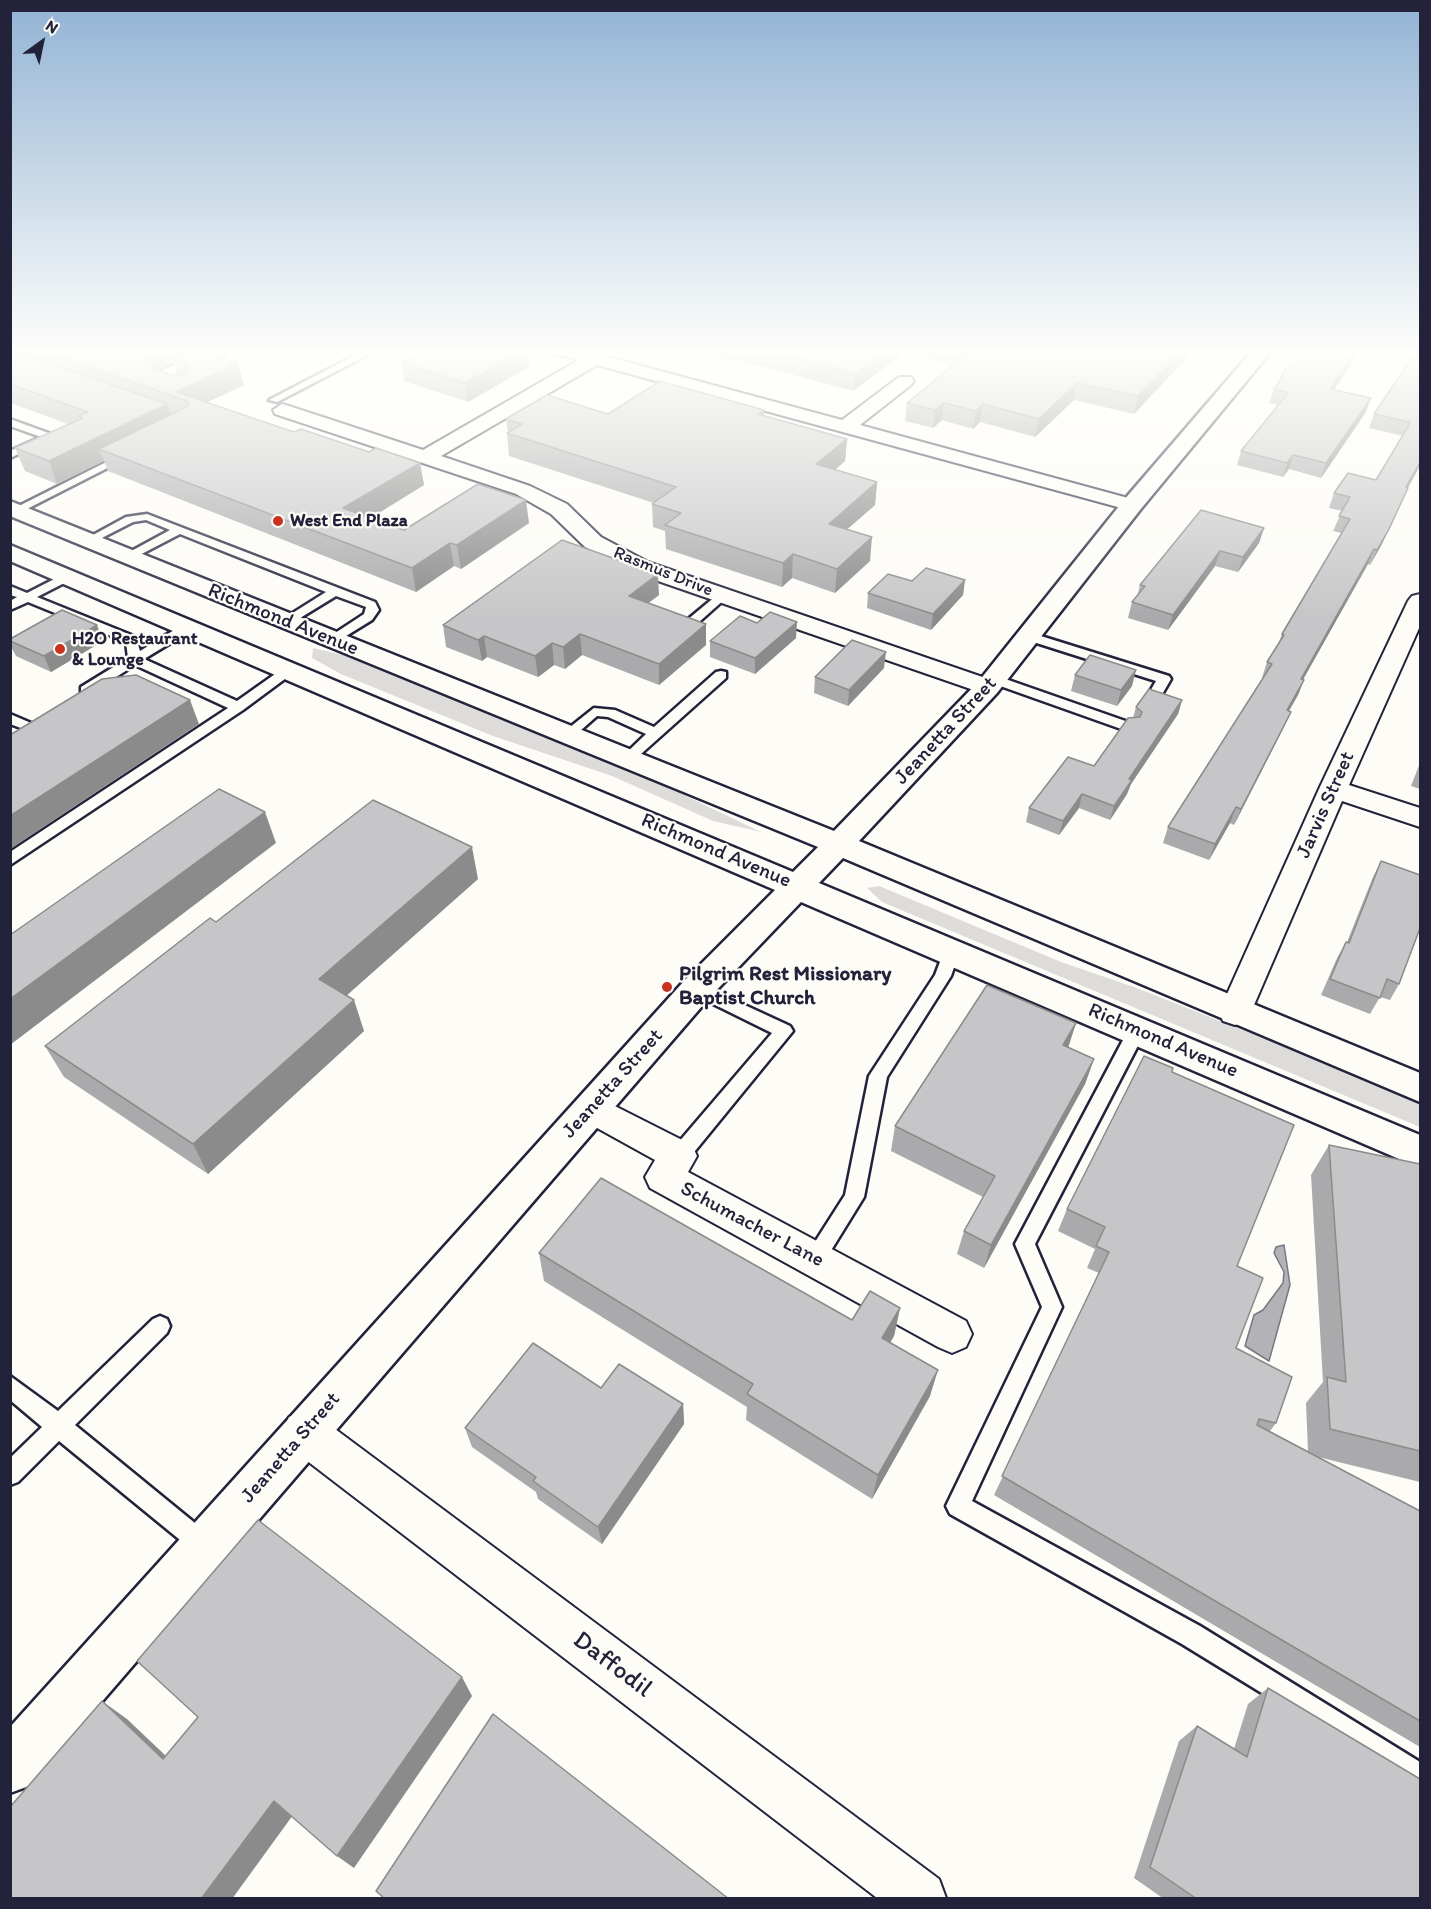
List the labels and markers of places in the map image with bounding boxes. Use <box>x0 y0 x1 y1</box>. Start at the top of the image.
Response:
place label: West End Plaza <box>290 510 408 532</box>
marker: West End Plaza <box>271 514 285 528</box>
place label: H2O Restaurant & Lounge <box>72 628 197 670</box>
marker: H2O Restaurant & Lounge <box>53 642 67 656</box>
place label: Pilgrim Rest Missionary Baptist Church <box>679 962 891 1012</box>
marker: Pilgrim Rest Missionary Baptist Church <box>660 980 674 994</box>

